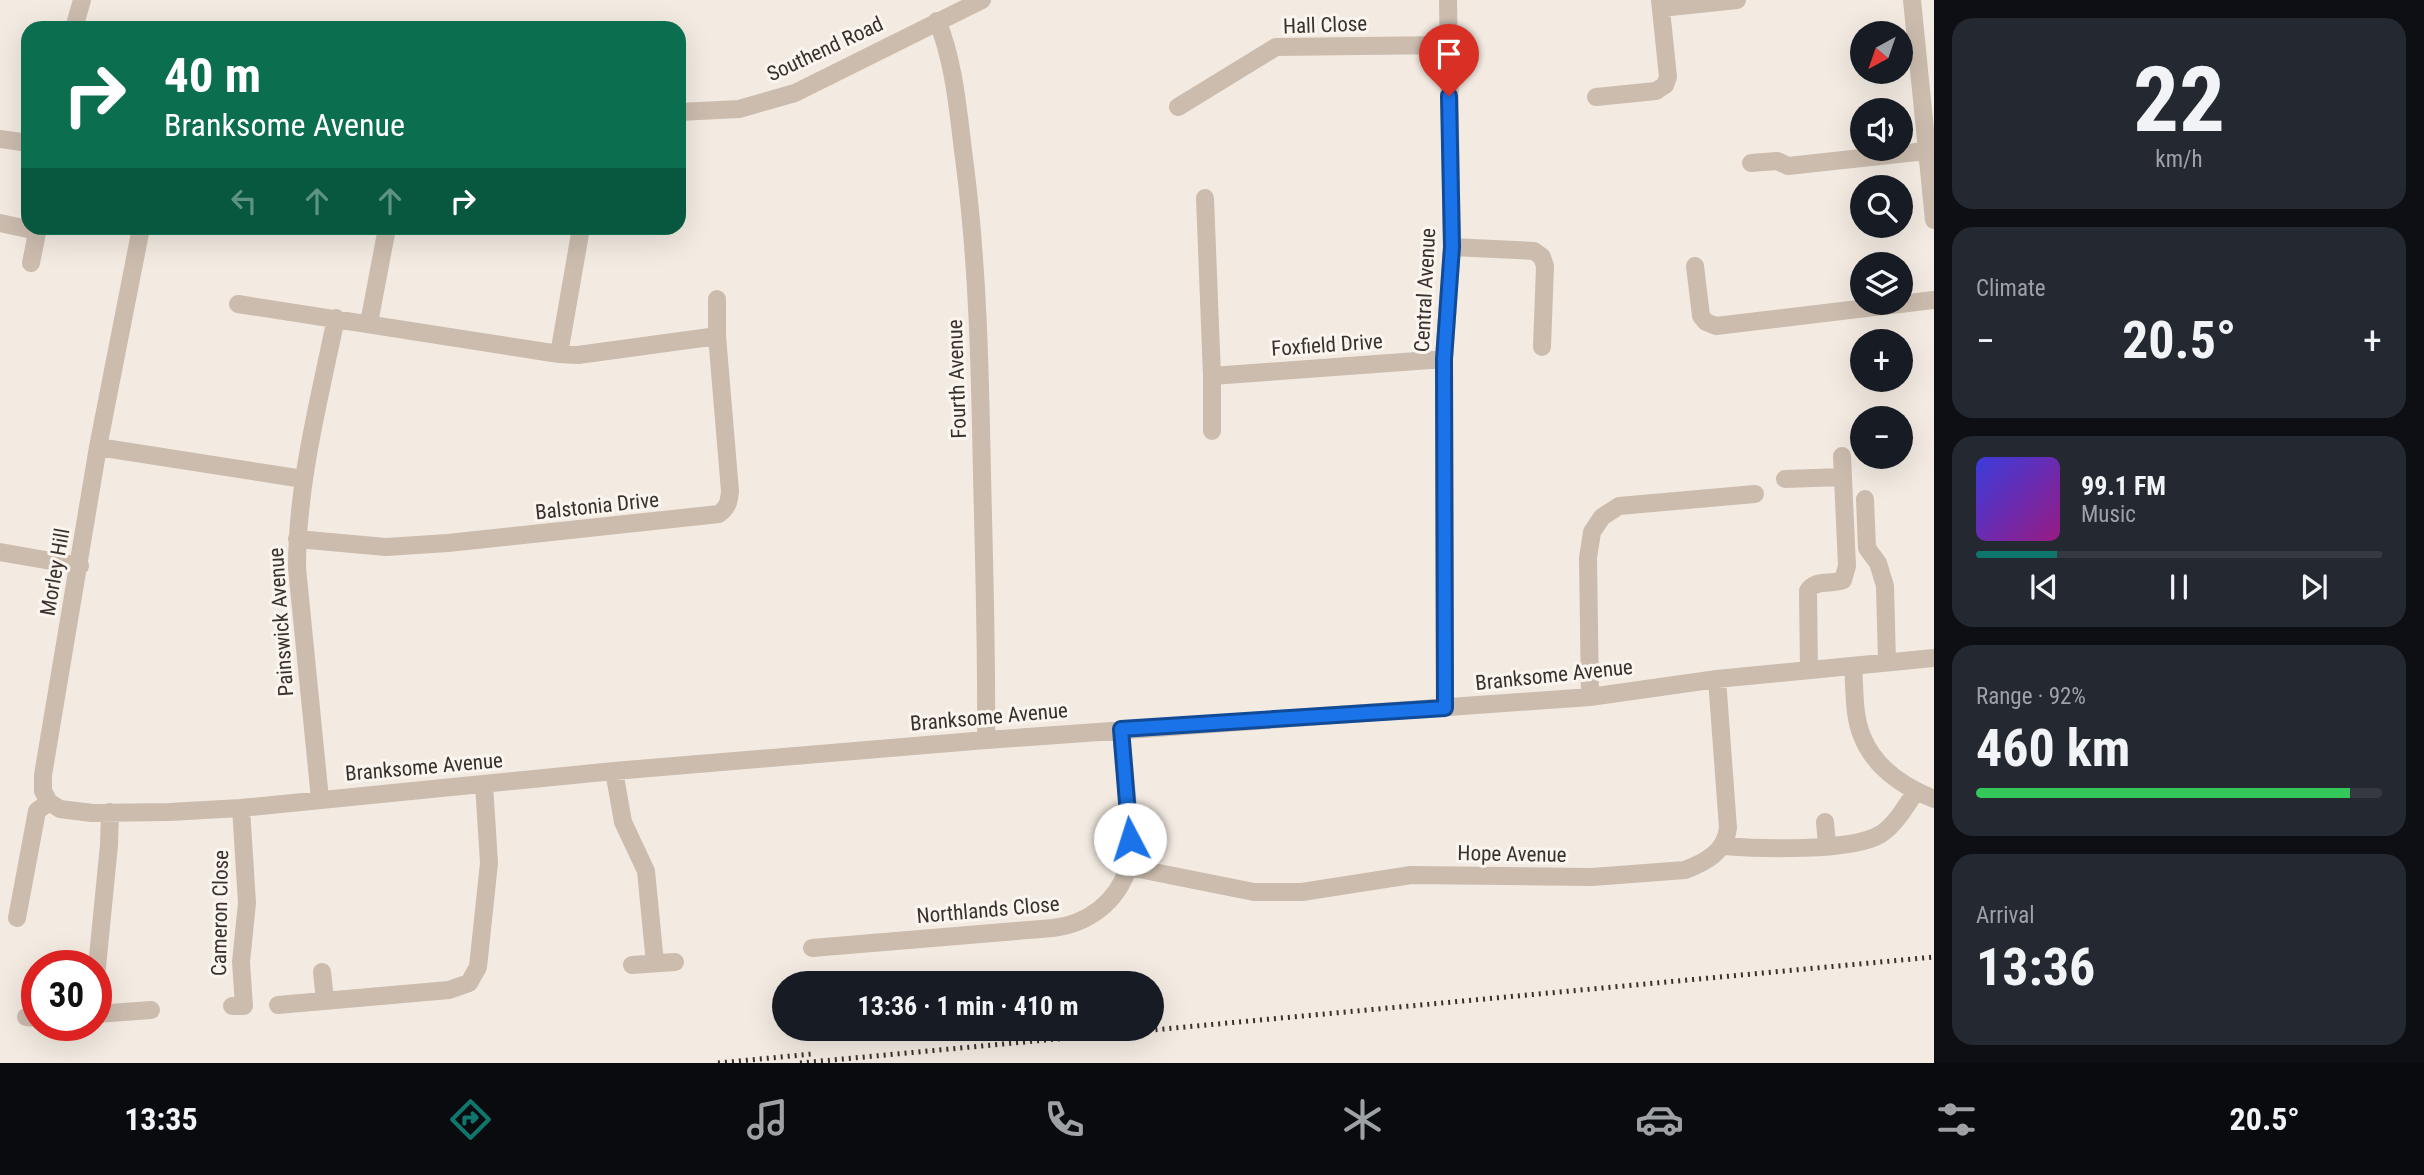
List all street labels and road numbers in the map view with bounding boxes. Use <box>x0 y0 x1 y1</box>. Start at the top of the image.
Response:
street label: Southend Road <box>763 12 887 86</box>
street label: Hall Close <box>1282 12 1368 38</box>
street label: Central Avenue <box>1410 227 1440 353</box>
street label: Fourth Avenue <box>943 319 971 439</box>
street label: Foxfield Drive <box>1271 329 1384 361</box>
street label: Balstonia Drive <box>534 488 660 524</box>
street label: Morley Hill <box>36 526 74 618</box>
street label: Painswick Avenue <box>264 547 298 697</box>
street label: Branksome Avenue <box>1474 655 1634 695</box>
street label: Branksome Avenue <box>909 698 1069 736</box>
street label: Branksome Avenue <box>344 748 504 786</box>
street label: Hope Avenue <box>1457 841 1567 867</box>
street label: Cameron Close <box>207 850 233 976</box>
street label: Northlands Close <box>916 892 1061 928</box>

